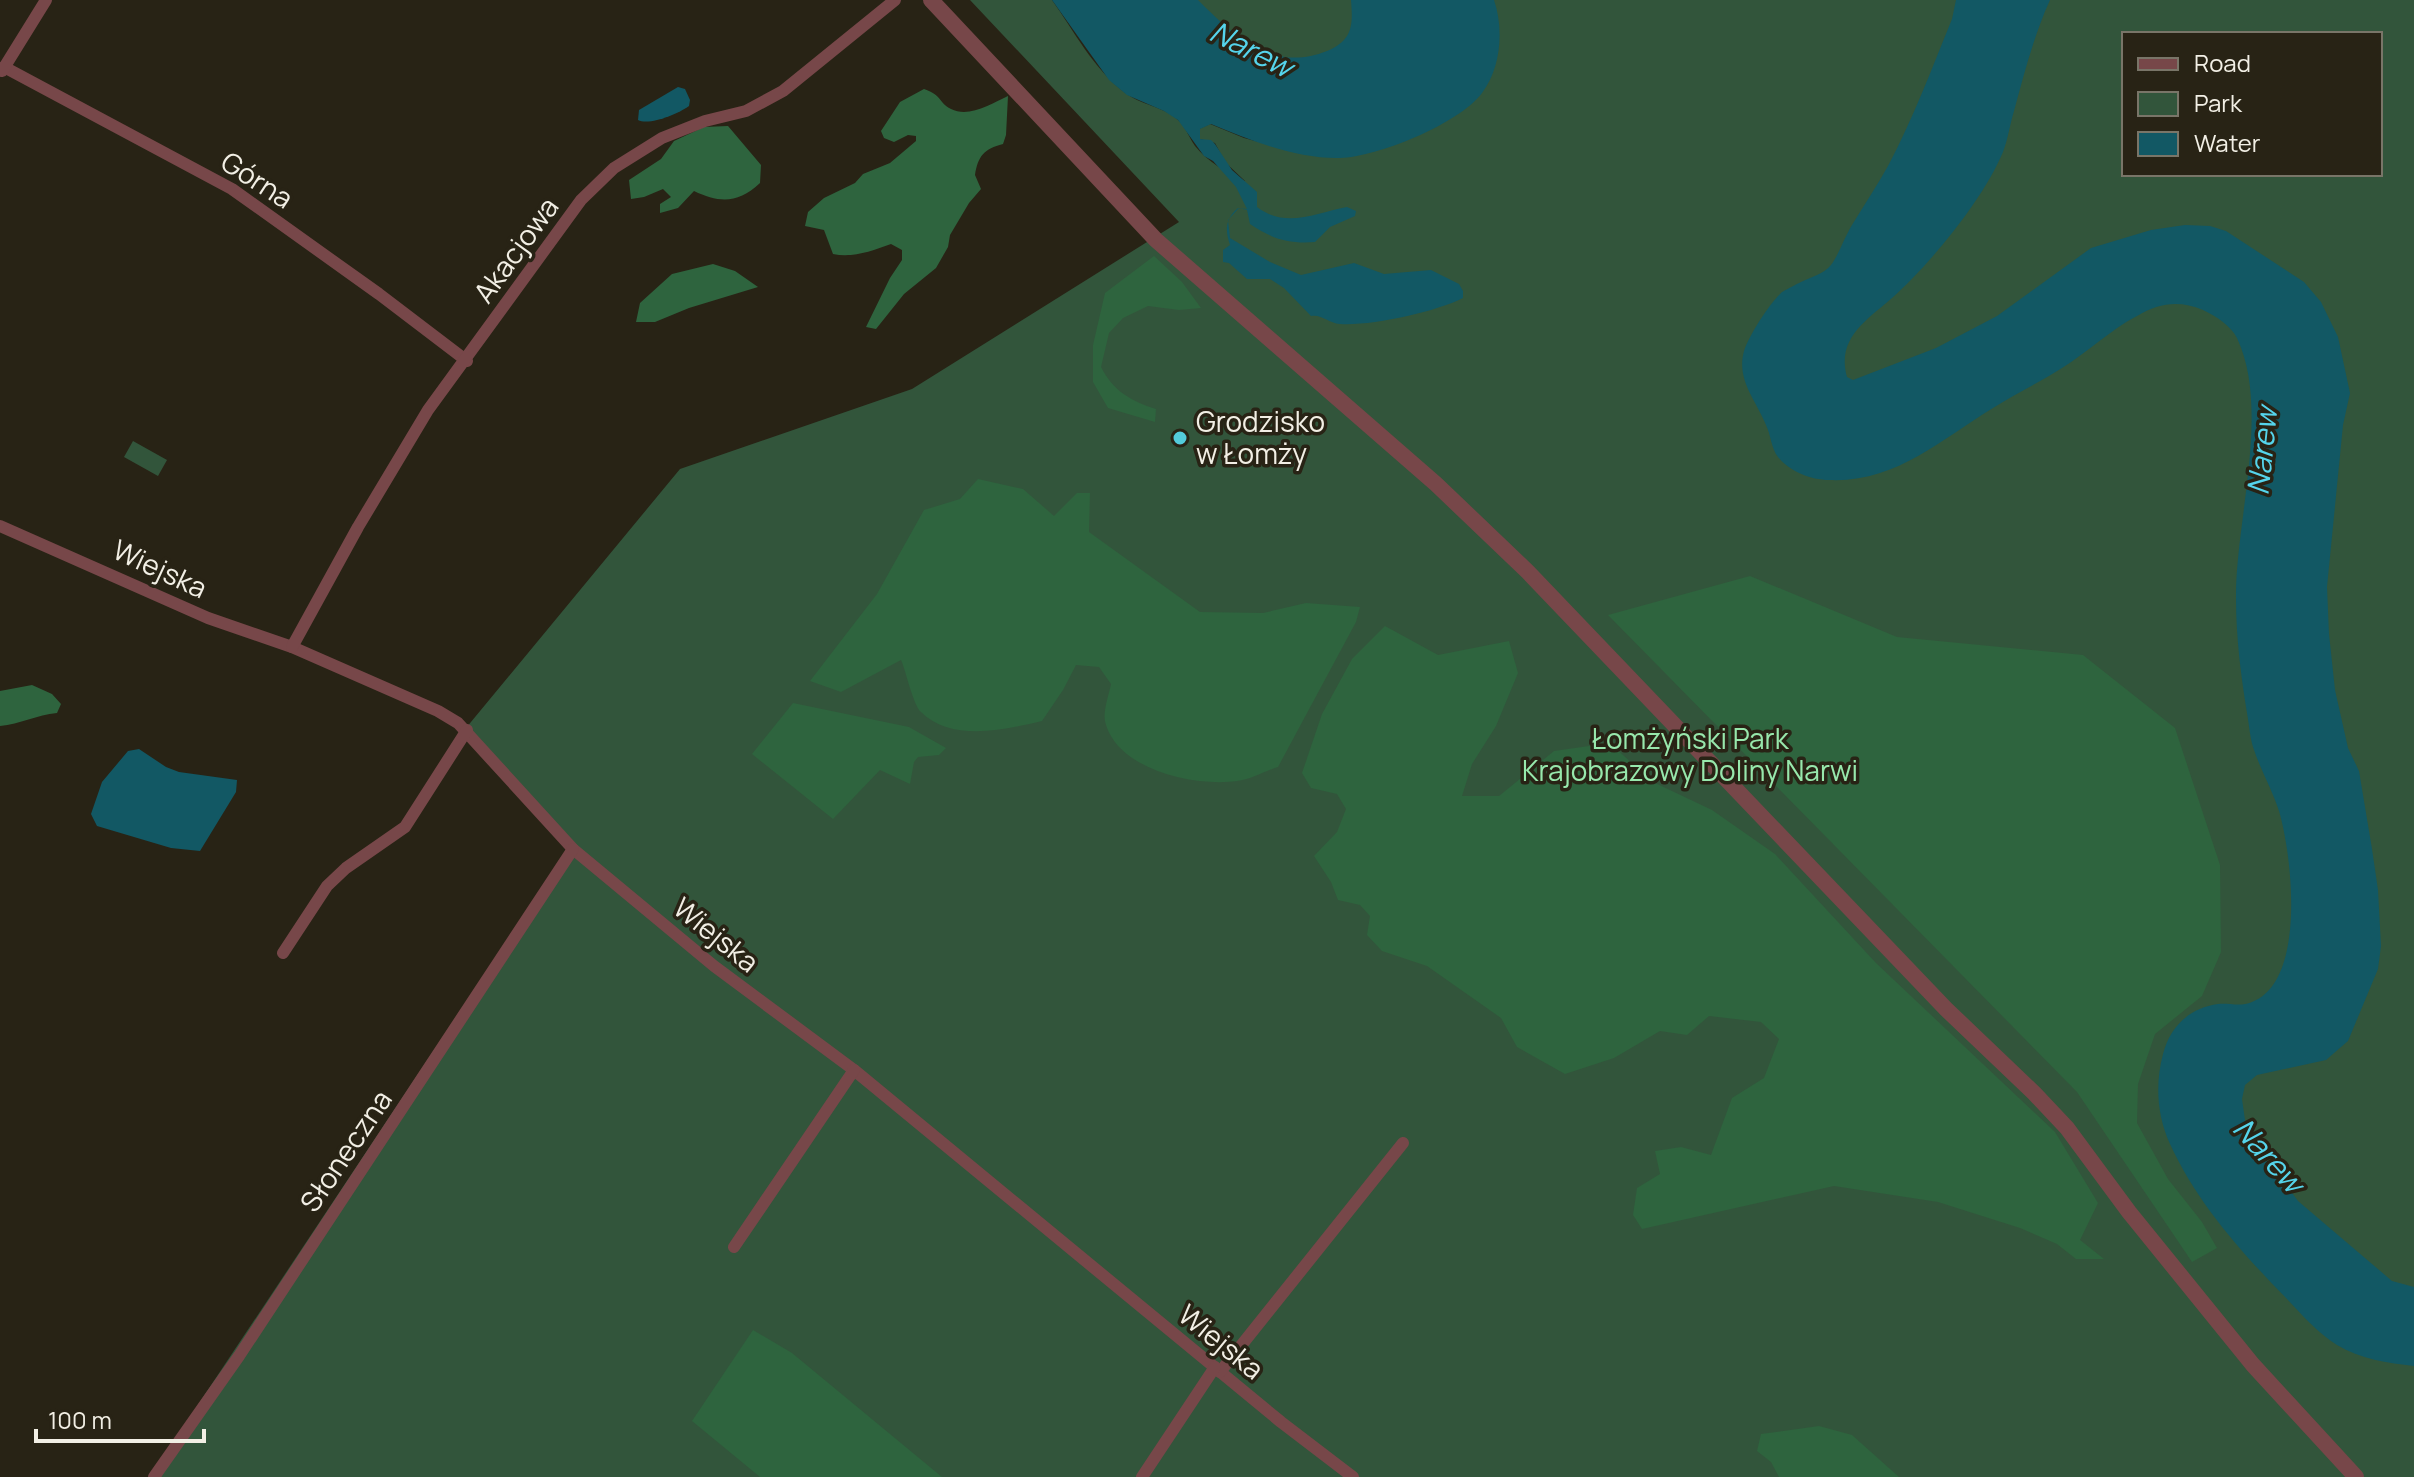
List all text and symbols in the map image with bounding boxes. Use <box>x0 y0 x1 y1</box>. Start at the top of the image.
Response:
water label: Narew <box>1203 10 1304 89</box>
legend <box>2122 32 2382 176</box>
text: Road <box>2194 46 2251 79</box>
text: Park <box>2194 86 2243 119</box>
text: Water <box>2194 126 2261 159</box>
street label: Górna <box>214 142 301 216</box>
street label: Akacjowa <box>464 189 566 310</box>
water label: Narew <box>2237 401 2287 497</box>
place label: Grodzisko w Łomży <box>1196 402 1325 472</box>
marker: Grodzisko w Łomży <box>1171 429 1189 447</box>
street label: Wiejska <box>107 530 214 606</box>
park label: Łomżyński Park Krajobrazowy Doliny Narwi <box>1522 719 1858 789</box>
street label: Wiejska <box>666 888 767 980</box>
street label: Słoneczna <box>290 1082 400 1219</box>
water label: Narew <box>2225 1109 2316 1204</box>
street label: Wiejska <box>1171 1295 1272 1387</box>
scale bar <box>36 1393 204 1443</box>
text: 100 m <box>48 1403 112 1436</box>

